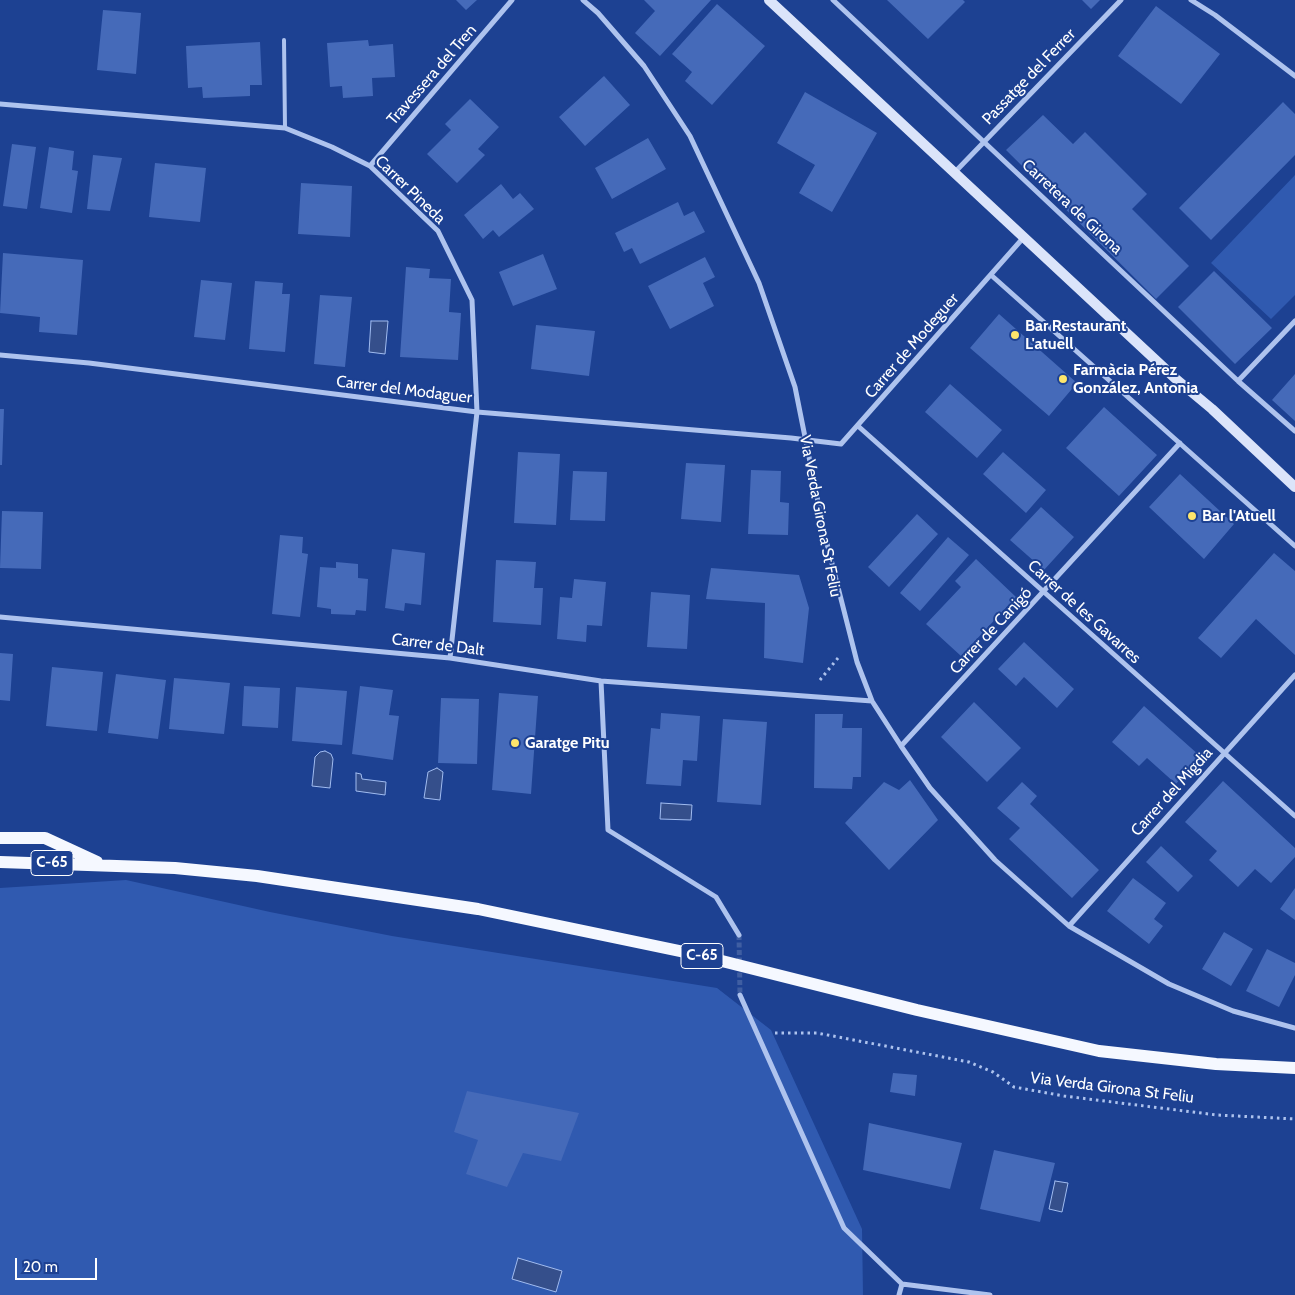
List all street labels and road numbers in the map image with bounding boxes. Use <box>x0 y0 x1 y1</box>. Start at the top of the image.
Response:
street label: Travessera del Tren <box>383 21 481 129</box>
street label: Passatge del Ferrer <box>978 25 1080 129</box>
street label: Carrer Pineda <box>371 152 449 228</box>
street label: Carretera de Girona <box>1018 156 1126 258</box>
street label: Carrer de Modeguer <box>861 289 963 403</box>
street label: Carrer del Modaguer <box>335 372 473 408</box>
street label: Via Verda Girona St Feliu <box>795 433 845 599</box>
street label: Carrer de les Gavarres <box>1024 556 1144 668</box>
street label: Carrer de Canigó <box>946 584 1036 678</box>
street label: Carrer de Dalt <box>391 630 485 660</box>
street label: Carrer del Migdia <box>1127 744 1217 840</box>
road number: C-65 <box>31 850 73 876</box>
road number: C-65 <box>681 944 723 968</box>
street label: Via Verda Girona St Feliu <box>1029 1068 1195 1108</box>

